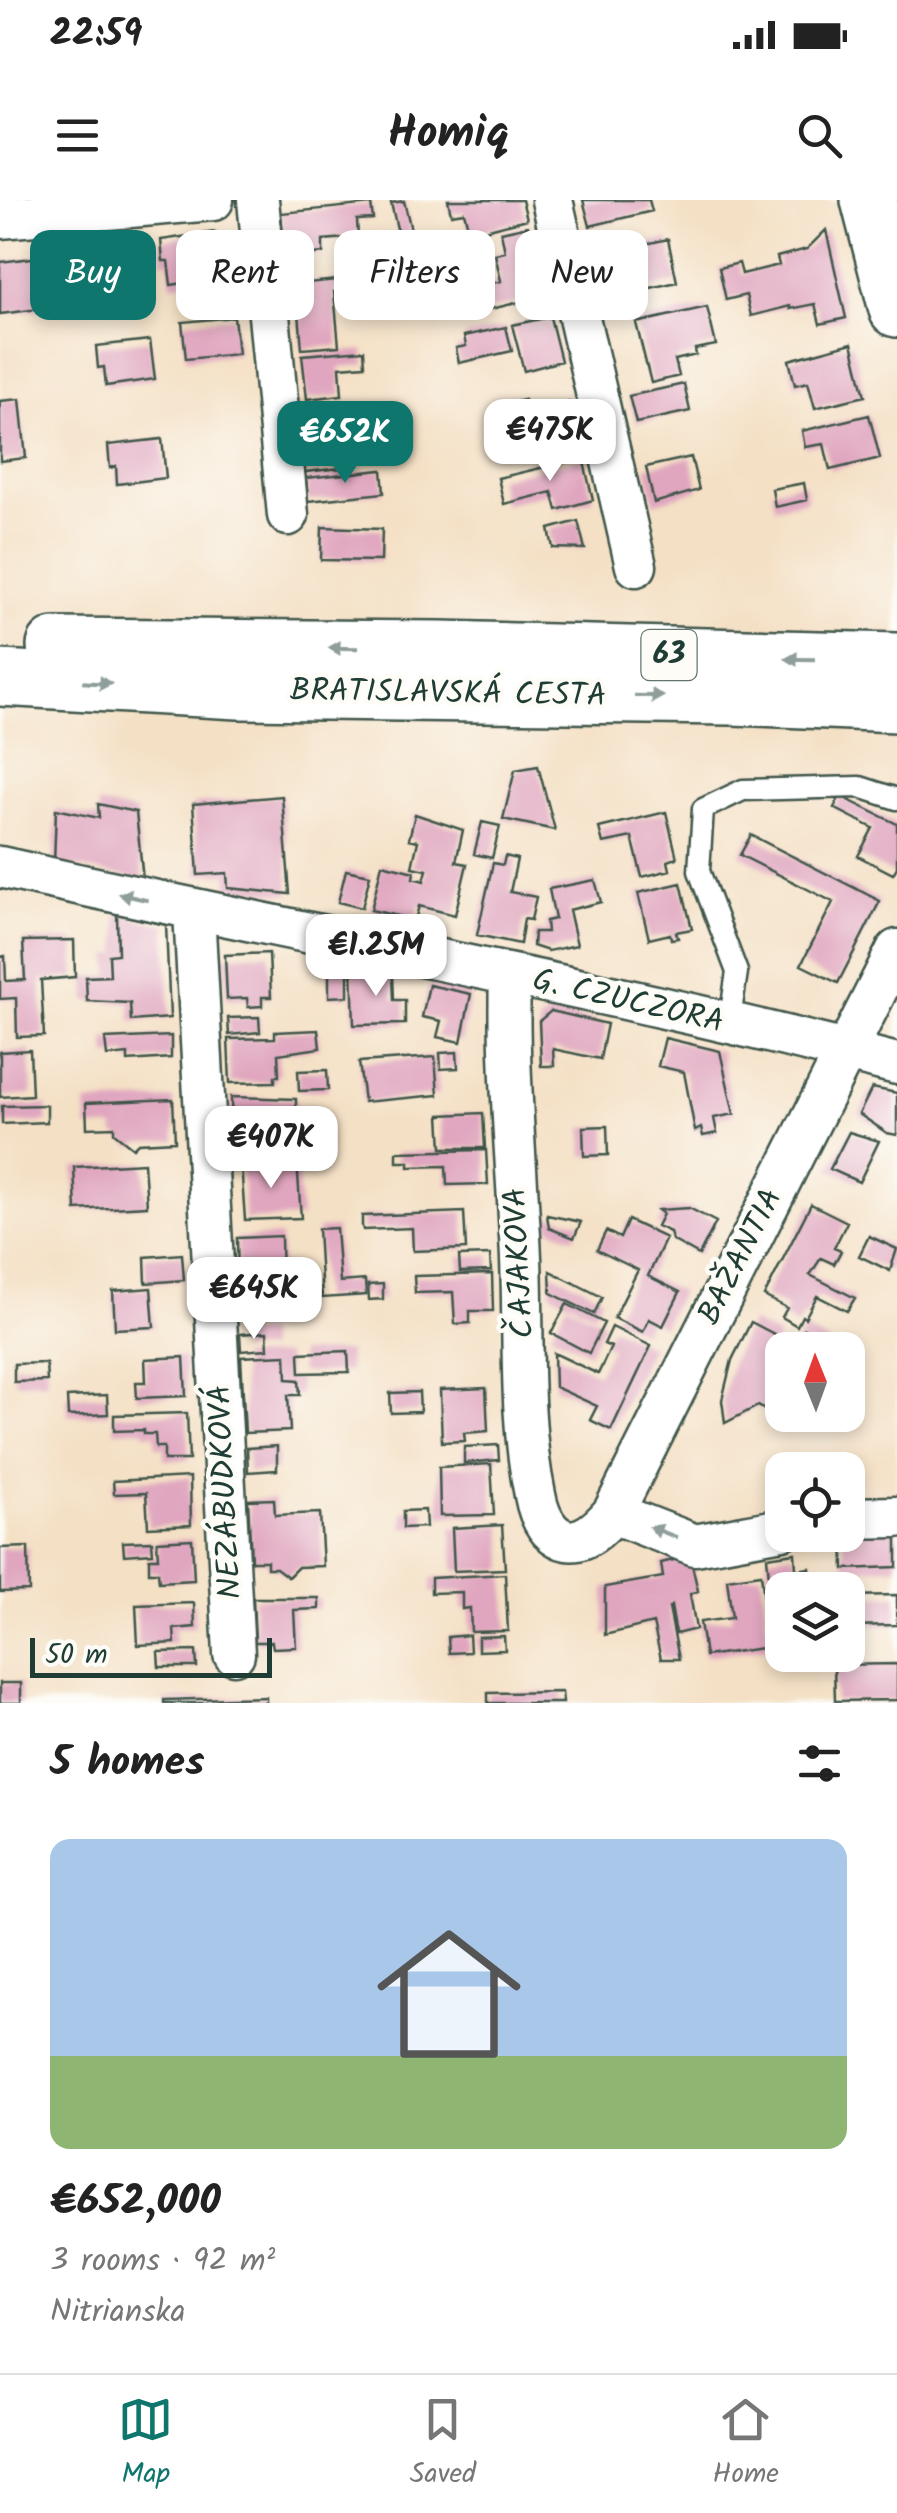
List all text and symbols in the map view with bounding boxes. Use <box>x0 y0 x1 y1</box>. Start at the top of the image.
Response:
text: 22:59 <box>50 5 142 65</box>
text: Homiq <box>388 99 509 171</box>
icon: menu <box>50 108 105 163</box>
icon: search <box>792 108 847 163</box>
chip: Buy <box>30 230 156 320</box>
chip: Rent <box>176 230 314 320</box>
chip: Filters <box>334 230 495 320</box>
chip: New <box>515 230 648 320</box>
pin: €475K <box>480 399 620 484</box>
pin: €652K <box>275 401 415 486</box>
text: €475K <box>506 406 594 457</box>
text: €652K <box>299 408 391 459</box>
road number: 63 <box>642 630 696 680</box>
one-way arrow <box>327 640 359 656</box>
one-way arrow <box>783 650 815 666</box>
street label: BRATISLAVSKÁ CESTA <box>289 666 607 722</box>
one-way arrow <box>82 675 114 691</box>
one-way arrow <box>634 688 666 704</box>
one-way arrow <box>117 889 148 904</box>
pin: €1.25M <box>295 914 457 999</box>
text: €1.25M <box>328 921 424 972</box>
street label: G. CZUCZORA <box>527 955 729 1049</box>
pin: €407K <box>201 1106 341 1191</box>
text: €407K <box>227 1113 315 1164</box>
street label: BAŽANTIA <box>685 1180 797 1334</box>
street label: ČAJAKOVA <box>491 1186 549 1340</box>
pin: €645K <box>184 1257 324 1342</box>
text: €645K <box>209 1264 299 1315</box>
north arrow <box>765 1332 865 1432</box>
map controls <box>765 1332 865 1672</box>
street label: NEZÁBUDKOVÁ <box>195 1383 257 1601</box>
button: locate <box>765 1452 865 1552</box>
one-way arrow <box>647 1524 677 1540</box>
button: layers <box>765 1572 865 1672</box>
scale bar <box>30 1633 272 1678</box>
text: 50 m <box>45 1633 108 1678</box>
text: 5 homes <box>50 1730 205 1797</box>
icon: filters <box>792 1736 847 1791</box>
icon: home <box>359 1904 539 2084</box>
text: €652,000 <box>50 2169 221 2236</box>
text: 3 rooms · 92 m² <box>50 2236 275 2287</box>
text: Nitrianska <box>50 2287 186 2338</box>
tab: Map <box>118 2392 173 2497</box>
tab: Saved <box>410 2392 476 2497</box>
tab: Home <box>712 2392 779 2497</box>

